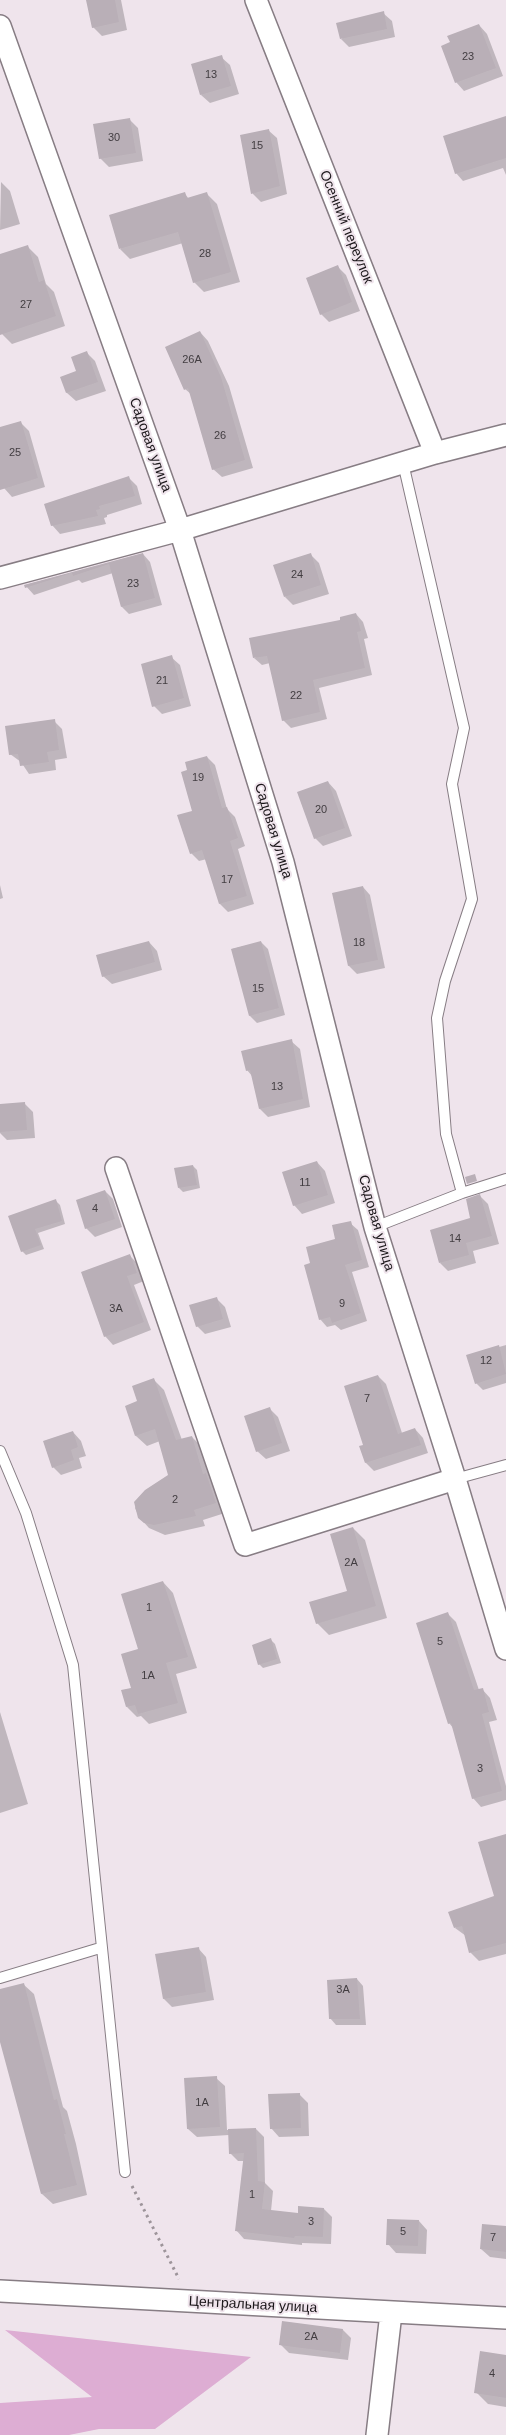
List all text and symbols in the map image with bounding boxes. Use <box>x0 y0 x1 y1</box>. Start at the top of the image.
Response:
house number: 23 <box>462 50 474 64</box>
house number: 13 <box>205 68 217 82</box>
house number: 30 <box>108 131 120 145</box>
house number: 15 <box>251 139 263 153</box>
street label: Осенний переулок <box>316 168 376 286</box>
house number: 28 <box>199 247 211 261</box>
house number: 27 <box>20 298 32 312</box>
house number: 26А <box>182 353 202 367</box>
street label: Садовая улица <box>125 396 175 494</box>
house number: 26 <box>214 429 226 443</box>
house number: 25 <box>9 446 21 460</box>
house number: 24 <box>291 568 303 582</box>
house number: 23 <box>127 577 139 591</box>
house number: 21 <box>156 674 168 688</box>
house number: 22 <box>290 689 302 703</box>
house number: 19 <box>192 771 204 785</box>
street label: Садовая улица <box>250 781 296 881</box>
house number: 20 <box>315 803 327 817</box>
house number: 17 <box>221 873 233 887</box>
house number: 18 <box>353 936 365 950</box>
house number: 15 <box>252 982 264 996</box>
house number: 13 <box>271 1080 283 1094</box>
street label: Садовая улица <box>354 1173 398 1273</box>
house number: 11 <box>299 1176 311 1190</box>
house number: 4 <box>92 1202 98 1216</box>
house number: 14 <box>449 1232 461 1246</box>
house number: 9 <box>339 1297 345 1311</box>
house number: 3А <box>109 1302 123 1316</box>
house number: 12 <box>480 1354 492 1368</box>
house number: 7 <box>364 1392 370 1406</box>
house number: 2 <box>172 1493 178 1507</box>
house number: 2А <box>344 1556 358 1570</box>
house number: 1 <box>146 1601 152 1615</box>
house number: 5 <box>437 1635 443 1649</box>
house number: 1А <box>141 1669 155 1683</box>
house number: 3 <box>477 1762 483 1776</box>
house number: 3А <box>336 1983 350 1997</box>
house number: 1А <box>195 2096 209 2110</box>
house number: 1 <box>249 2188 255 2202</box>
house number: 3 <box>308 2215 314 2229</box>
house number: 5 <box>400 2225 406 2239</box>
house number: 7 <box>490 2231 496 2245</box>
street label: Центральная улица <box>188 2293 318 2317</box>
house number: 2А <box>304 2330 318 2344</box>
house number: 4 <box>489 2367 495 2381</box>

